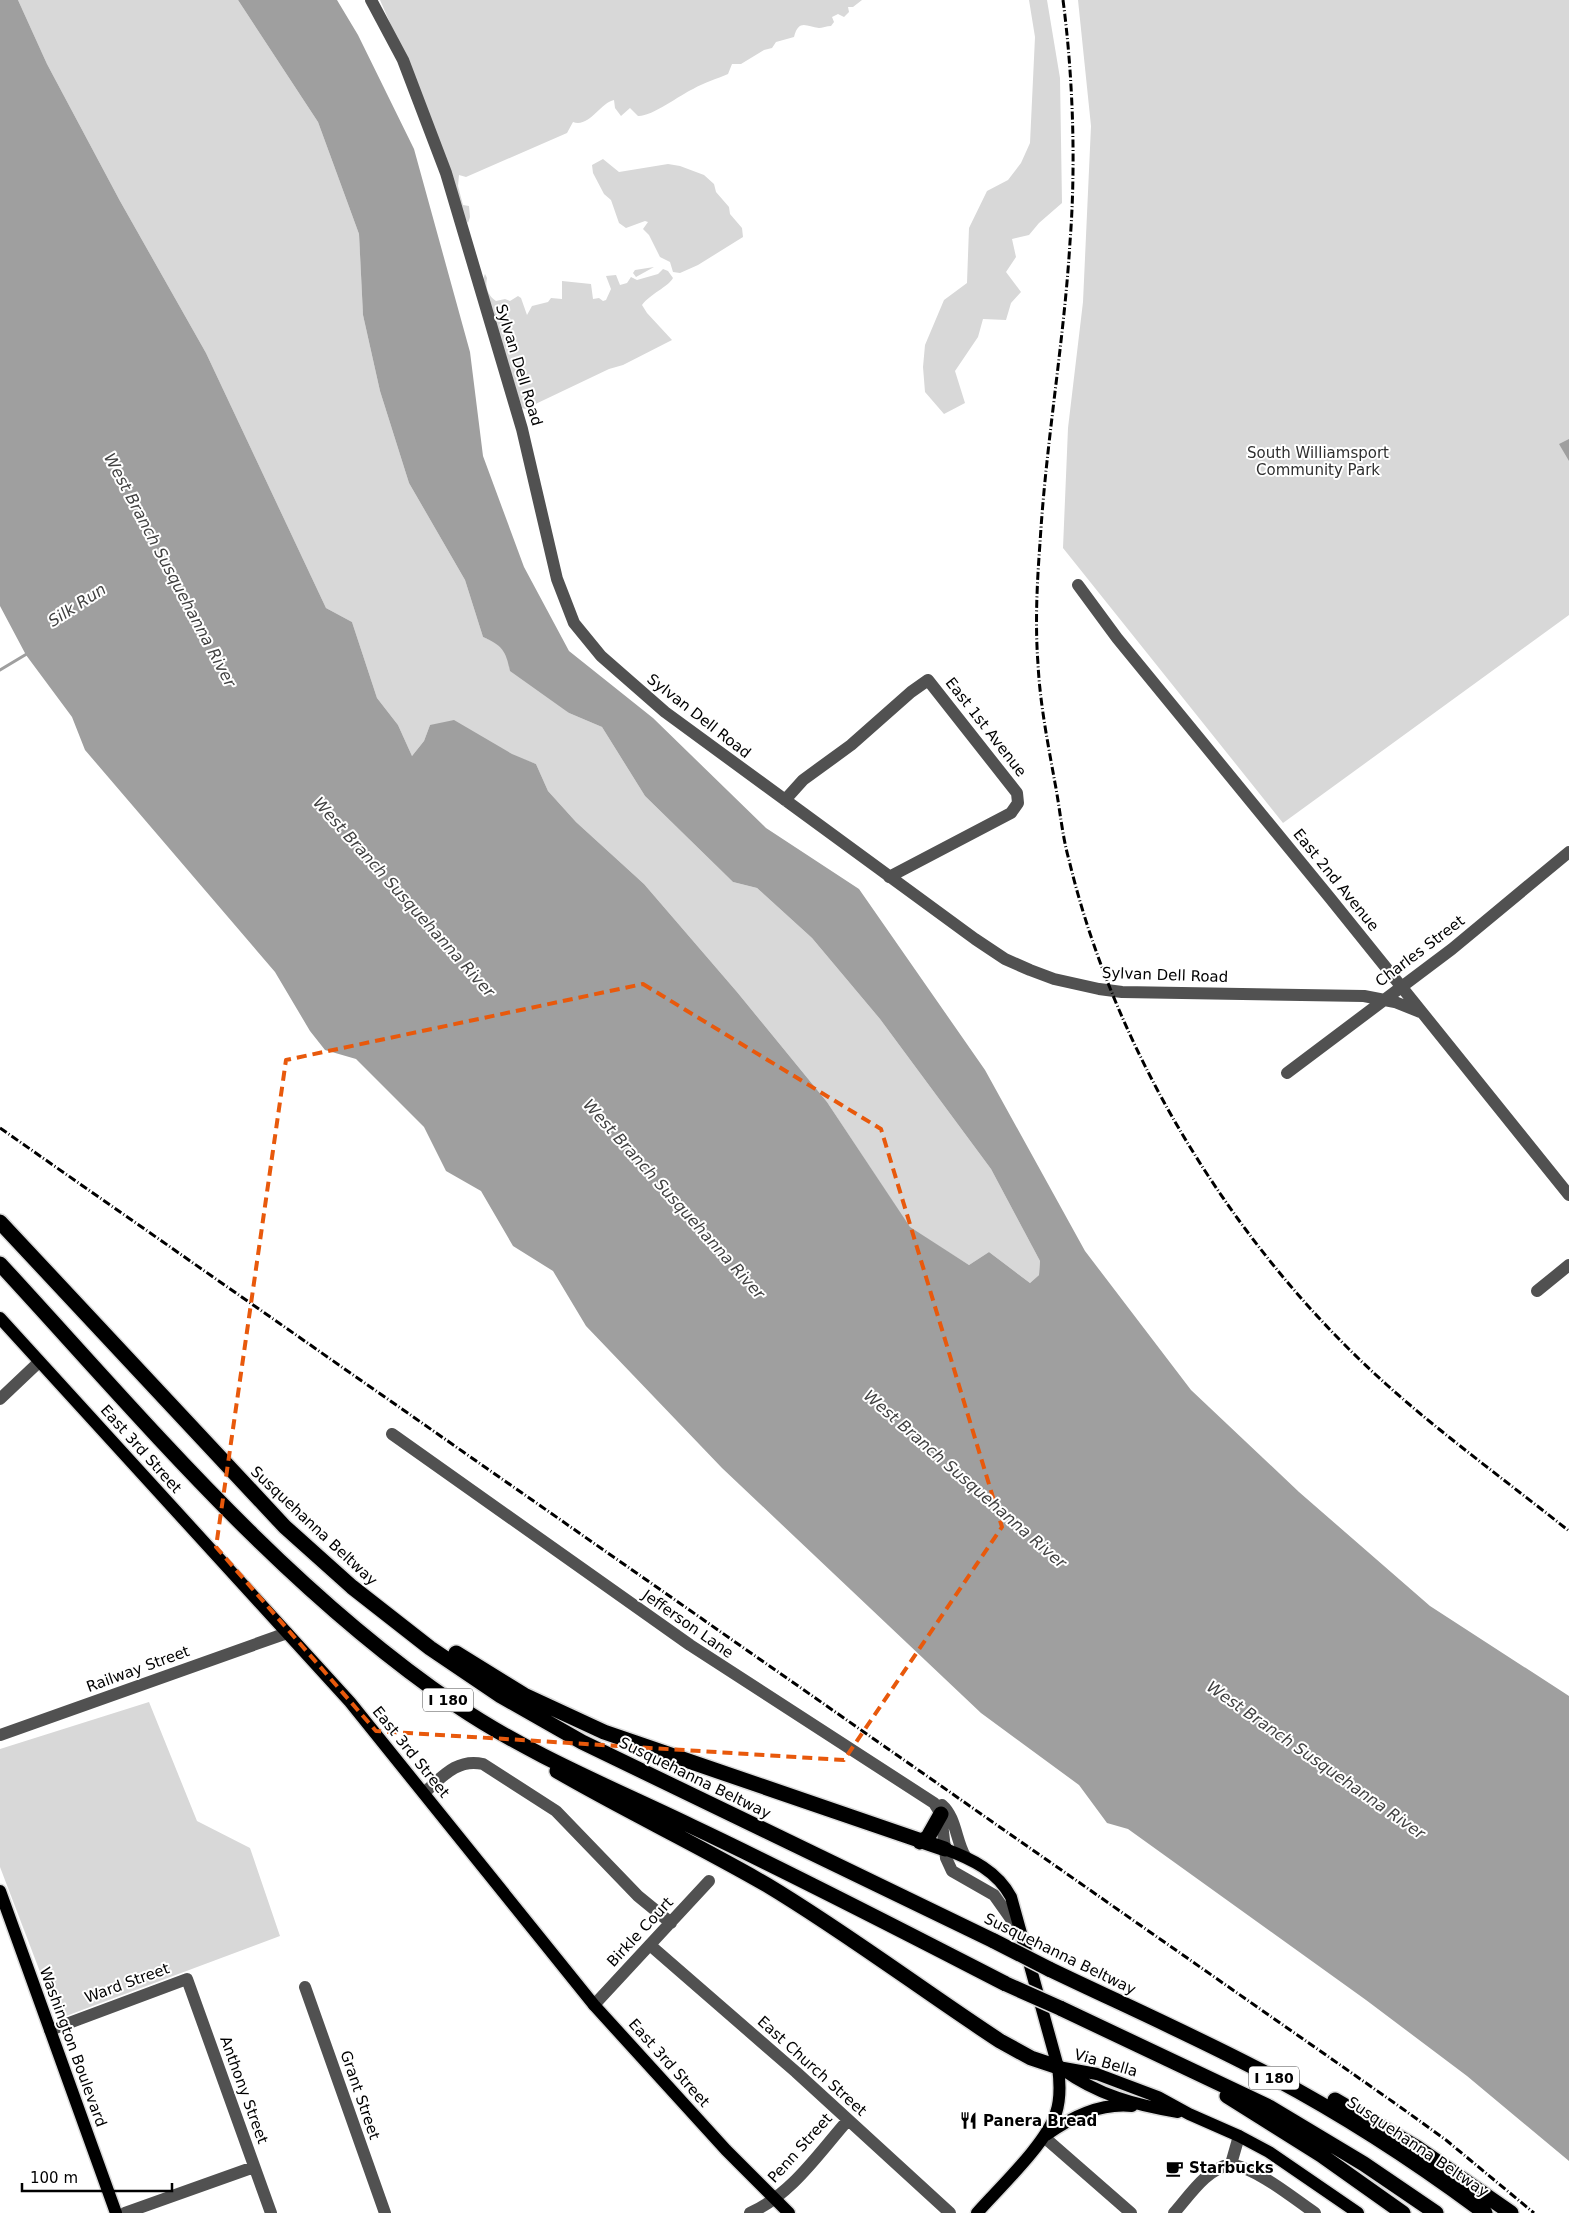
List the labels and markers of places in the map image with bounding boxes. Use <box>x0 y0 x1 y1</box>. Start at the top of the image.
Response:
restaurant icon: Panera Bread <box>959 2111 979 2131</box>
place label: Panera Bread <box>983 2112 1097 2130</box>
cafe icon: Starbucks <box>1165 2158 1185 2178</box>
place label: Starbucks <box>1189 2159 1274 2177</box>

